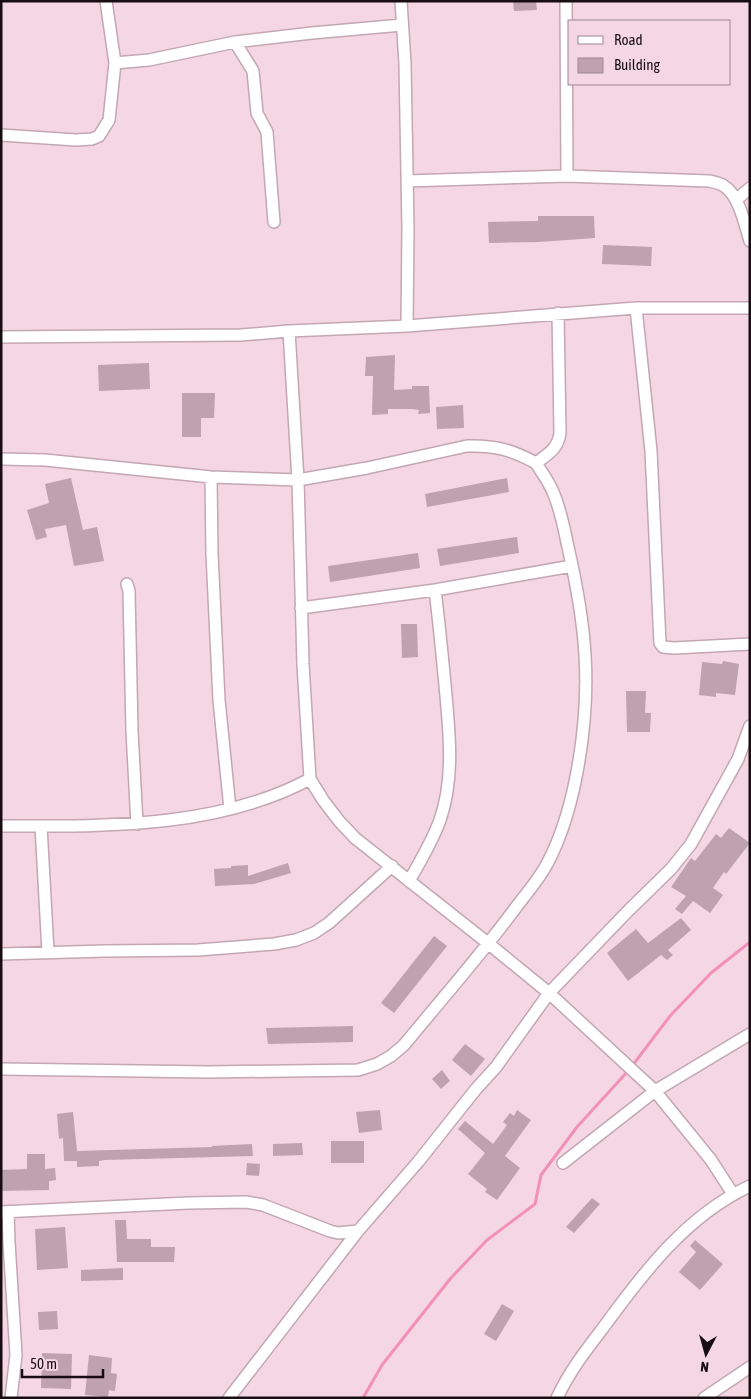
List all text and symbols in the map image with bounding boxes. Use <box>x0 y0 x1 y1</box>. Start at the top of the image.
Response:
legend <box>568 20 731 85</box>
text: Road <box>614 31 643 48</box>
text: Building <box>614 56 660 73</box>
north arrow <box>681 1329 731 1379</box>
scale bar <box>22 1346 104 1378</box>
text: 50 m <box>30 1355 57 1372</box>
text: N <box>700 1359 710 1375</box>

